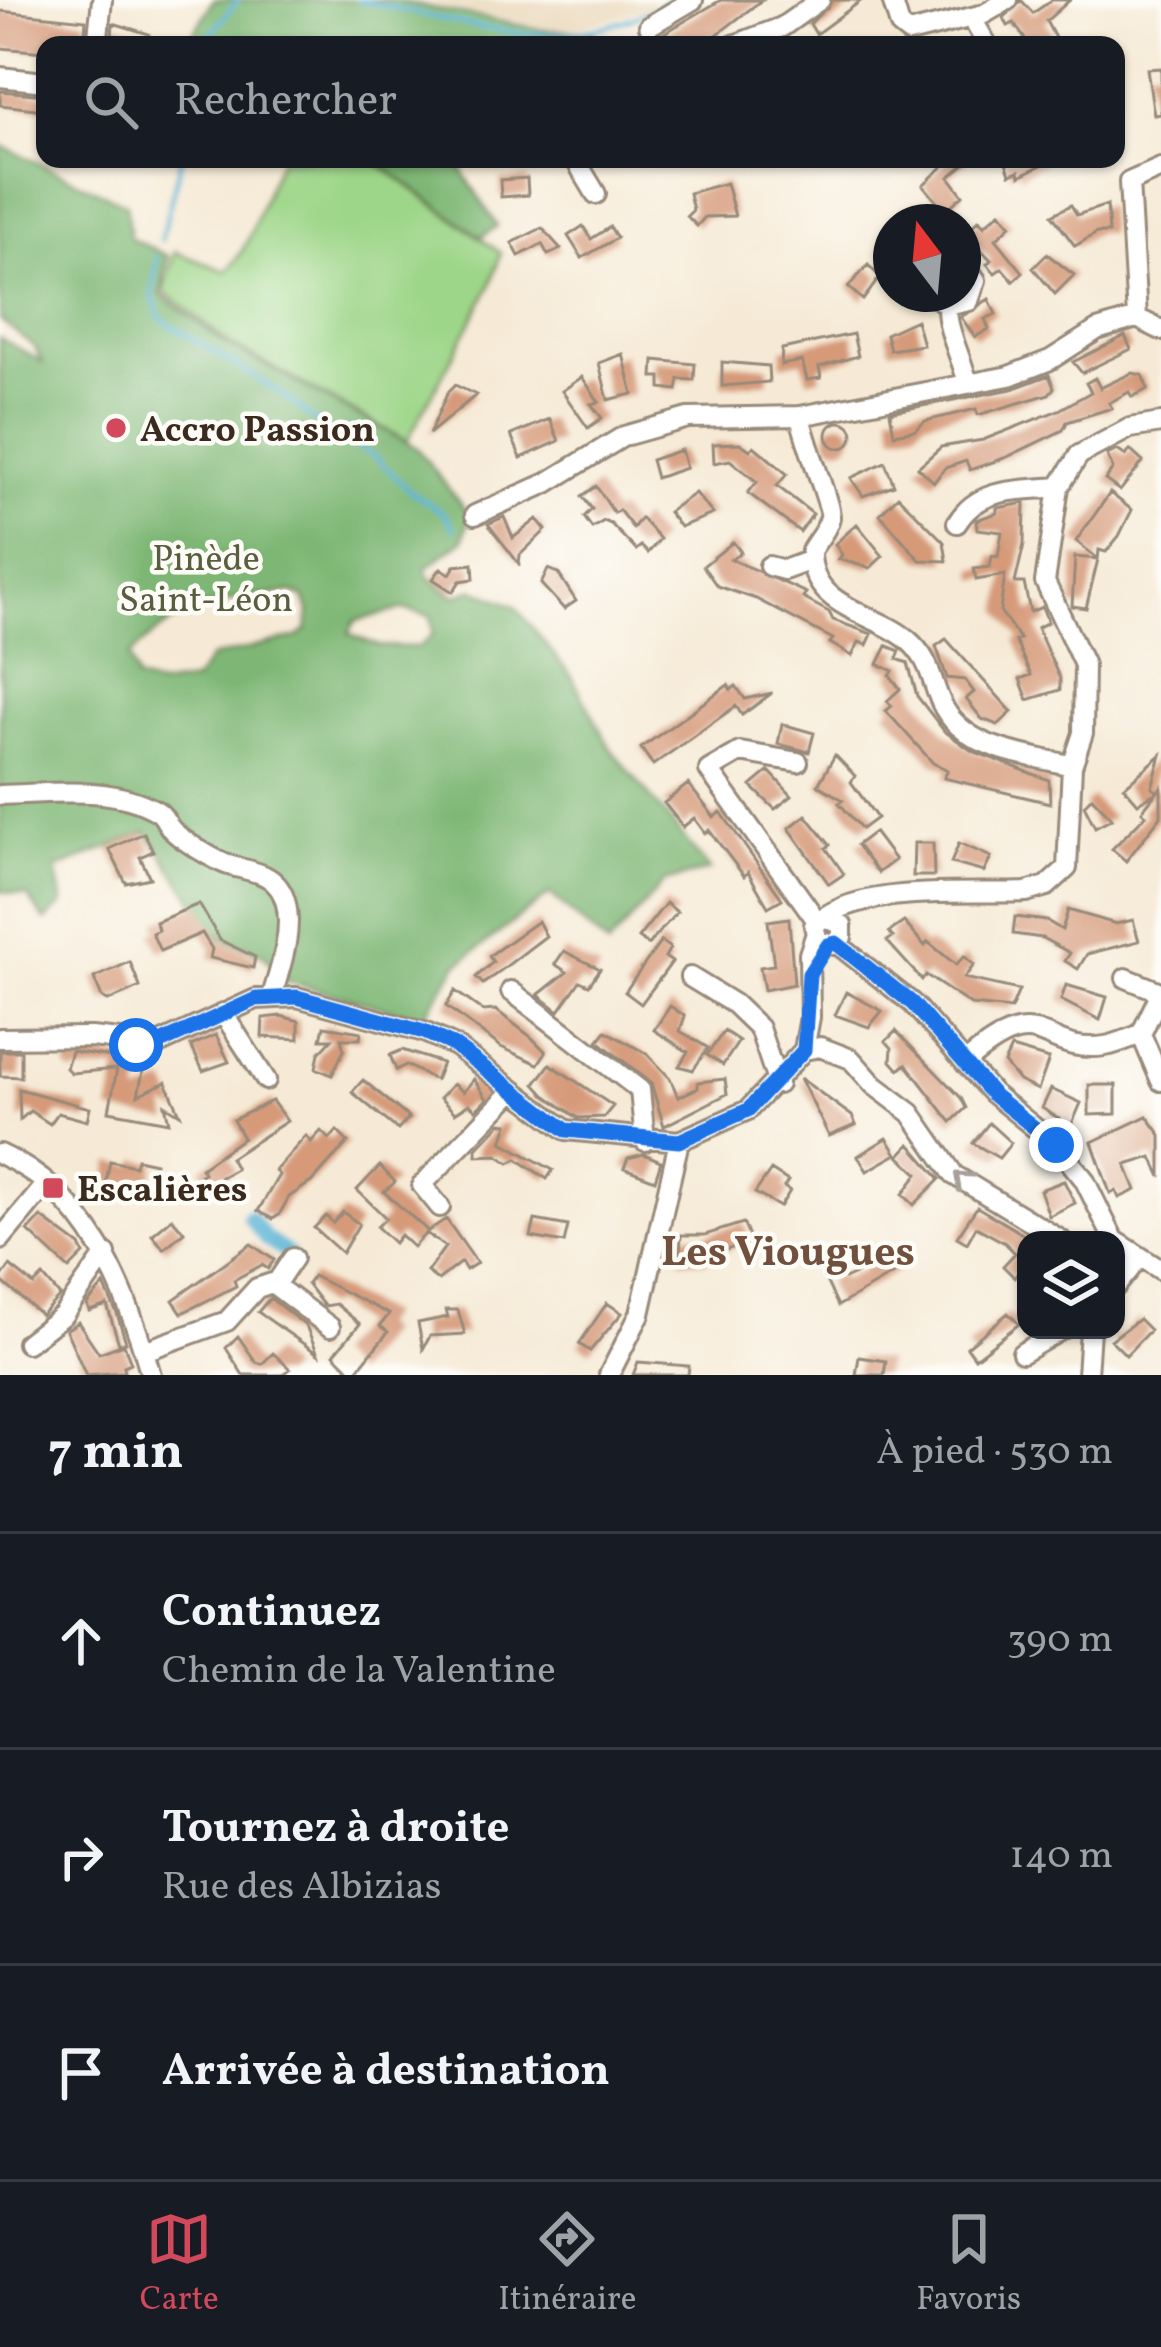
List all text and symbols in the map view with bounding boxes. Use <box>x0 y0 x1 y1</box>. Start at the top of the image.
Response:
search box <box>36 36 1125 168</box>
icon: search <box>78 69 144 135</box>
text: Rechercher <box>174 71 397 134</box>
north arrow <box>873 204 981 312</box>
place label: Accro Passion <box>140 407 375 457</box>
marker: Accro Passion <box>103 415 129 441</box>
park label: Pinède Saint-Léon <box>119 536 293 627</box>
route start <box>109 1018 163 1072</box>
route end <box>1029 1118 1083 1172</box>
place label: Escalières <box>77 1167 247 1217</box>
one-way arrow <box>954 1172 975 1193</box>
marker: Escalières <box>40 1175 66 1201</box>
district label: Les Viougues <box>661 1225 915 1284</box>
map controls <box>1017 1231 1125 1339</box>
button: layers <box>1017 1231 1125 1339</box>
text: 7 min <box>48 1418 184 1489</box>
text: À pied · 530 m <box>876 1426 1113 1480</box>
text: Continuez <box>162 1582 381 1645</box>
icon: ahead <box>48 1608 114 1674</box>
text: 390 m <box>1007 1614 1113 1668</box>
text: Chemin de la Valentine <box>162 1645 556 1699</box>
text: Tournez à droite <box>162 1798 510 1861</box>
icon: right <box>48 1824 114 1890</box>
text: 140 m <box>1010 1830 1113 1884</box>
text: Rue des Albizias <box>162 1861 442 1915</box>
icon: arrive <box>48 2040 114 2106</box>
text: Arrivée à destination <box>162 2041 610 2104</box>
tab: Carte <box>140 2206 219 2324</box>
tab: Itinéraire <box>498 2206 637 2324</box>
tab: Favoris <box>916 2206 1021 2324</box>

